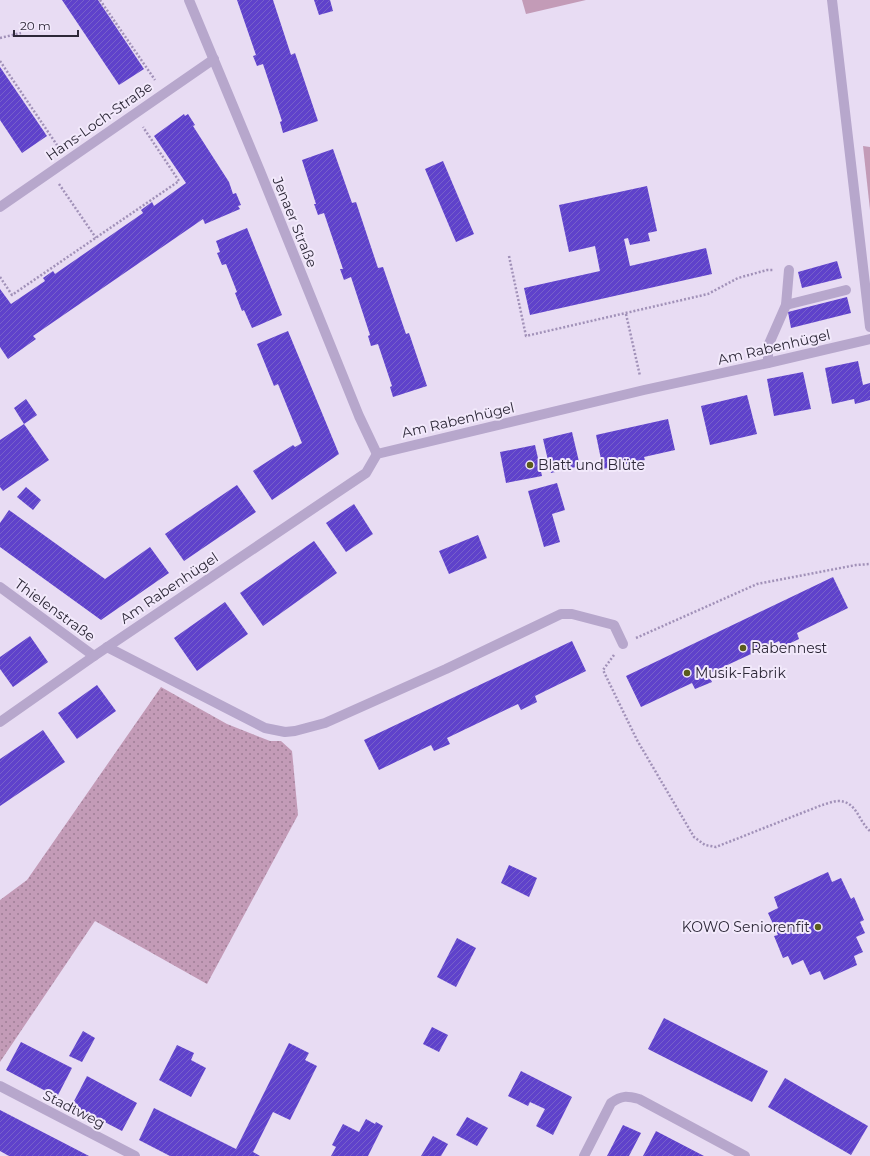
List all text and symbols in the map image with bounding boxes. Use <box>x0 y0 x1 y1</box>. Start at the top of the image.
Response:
scale bar <box>14 12 78 38</box>
text: 20 m <box>20 18 51 33</box>
street label: Hans-Loch-Straße <box>42 78 156 164</box>
street label: Jenaer Straße <box>268 173 321 270</box>
street label: Am Rabenhügel <box>716 325 832 369</box>
street label: Am Rabenhügel <box>400 398 516 442</box>
place label: Blatt und Blüte <box>538 456 645 474</box>
marker: Blatt und Blüte <box>525 460 535 470</box>
street label: Am Rabenhügel <box>116 548 222 628</box>
street label: Thielenstraße <box>11 575 99 645</box>
place label: Rabennest <box>751 639 827 657</box>
marker: Rabennest <box>738 643 748 653</box>
place label: Musik-Fabrik <box>695 664 786 682</box>
marker: Musik-Fabrik <box>682 668 692 678</box>
place label: KOWO Seniorenfit <box>682 918 810 936</box>
marker: KOWO Seniorenfit <box>813 922 823 932</box>
street label: Stadtweg <box>40 1086 108 1132</box>

